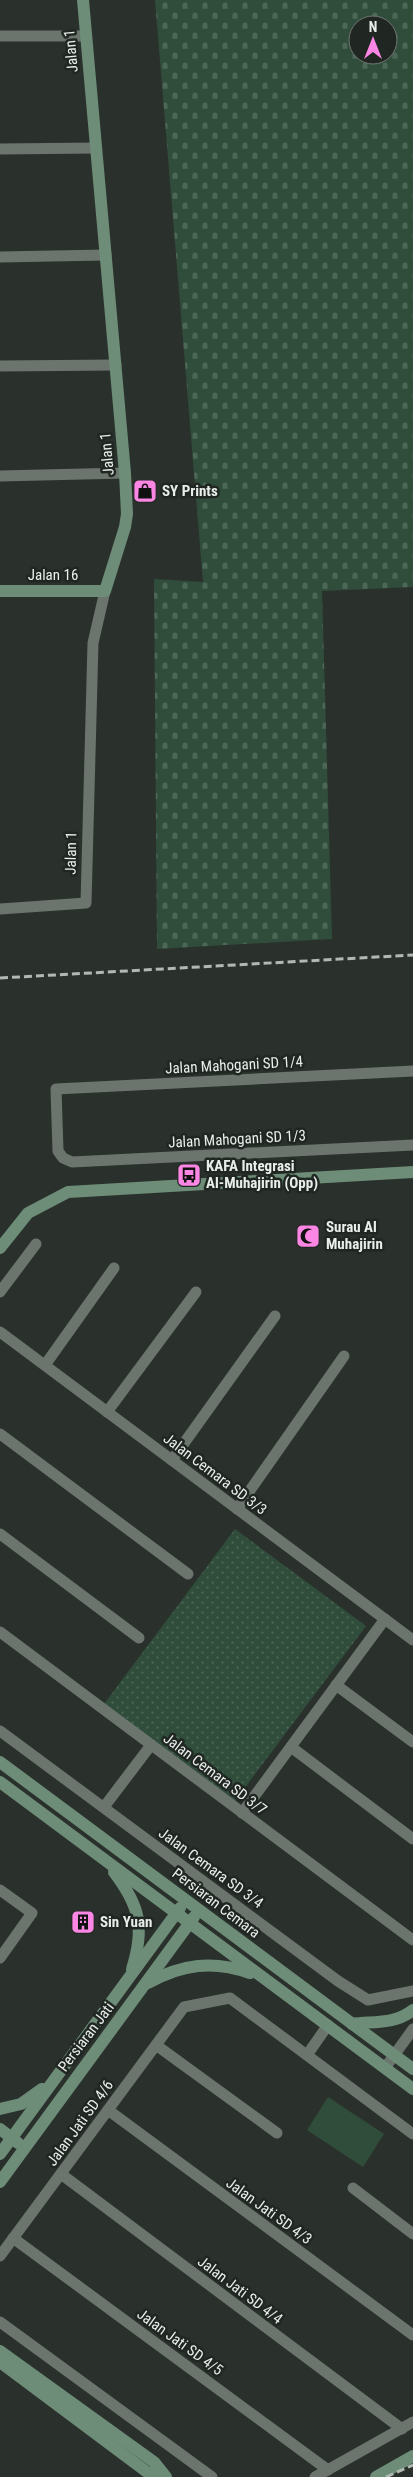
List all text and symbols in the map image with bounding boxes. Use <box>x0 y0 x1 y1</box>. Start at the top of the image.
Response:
north arrow <box>348 15 398 65</box>
text: N <box>369 19 377 35</box>
street label: Jalan 1 <box>60 29 82 73</box>
street label: Jalan 1 <box>96 432 118 476</box>
shop icon: SY Prints <box>132 478 158 504</box>
place label: SY Prints <box>162 482 218 500</box>
street label: Jalan 16 <box>28 566 78 584</box>
street label: Jalan 1 <box>62 831 80 875</box>
street label: Jalan Mahogani SD 1/4 <box>165 1052 303 1078</box>
street label: Jalan Mahogani SD 1/3 <box>168 1126 306 1152</box>
place label: KAFA Integrasi Al-Muhajirin (Opp) <box>206 1157 318 1192</box>
bus stop icon: KAFA Integrasi Al-Muhajirin (Opp) <box>176 1162 202 1188</box>
place label: Surau Al Muhajirin <box>326 1218 383 1253</box>
mosque icon: Surau Al Muhajirin <box>295 1223 321 1249</box>
street label: Jalan Cemara SD 3/3 <box>160 1429 270 1519</box>
street label: Jalan Cemara SD 3/7 <box>160 1729 270 1819</box>
street label: Jalan Cemara SD 3/4 <box>155 1824 267 1912</box>
street label: Persiaran Cemara <box>169 1864 263 1942</box>
building icon: Sin Yuan <box>70 1909 96 1935</box>
place label: Sin Yuan <box>100 1913 152 1931</box>
street label: Persiaran Jati <box>54 1999 118 2075</box>
street label: Jalan Jati SD 4/6 <box>43 2077 117 2169</box>
street label: Jalan Jati SD 4/3 <box>223 2174 315 2248</box>
street label: Jalan Jati SD 4/4 <box>194 2252 286 2328</box>
street label: Jalan Jati SD 4/5 <box>134 2305 226 2379</box>

